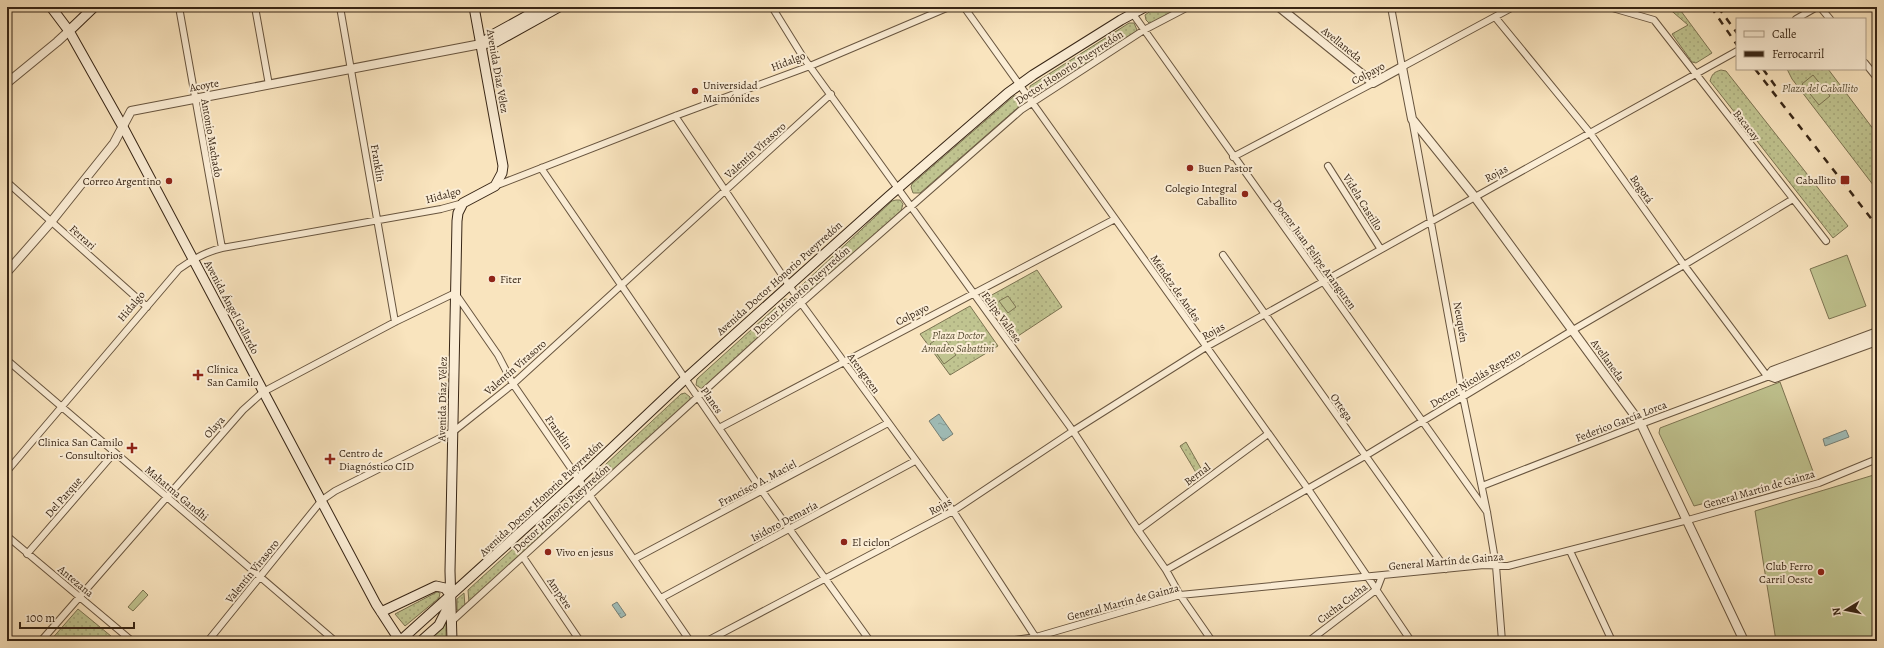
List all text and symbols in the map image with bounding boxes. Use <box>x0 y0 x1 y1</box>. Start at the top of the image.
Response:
legend <box>1736 18 1866 70</box>
street label: Avellaneda <box>1317 23 1366 66</box>
text: Calle <box>1772 26 1796 42</box>
street label: Avenida Díaz Vélez <box>483 27 512 114</box>
street label: Doctor Honorio Pueyrredón <box>1012 27 1126 108</box>
text: Ferrocarril <box>1772 46 1824 62</box>
street label: Hidalgo <box>769 48 808 75</box>
street label: Colpayo <box>1349 58 1388 88</box>
street label: Acoyte <box>187 76 220 96</box>
place label: Universidad Maimónides <box>703 78 759 106</box>
park label: Plaza del Caballito <box>1782 81 1859 96</box>
marker: Universidad Maimónides <box>690 86 700 96</box>
street label: Antonio Machado <box>197 97 226 179</box>
street label: Bacacay <box>1730 107 1764 144</box>
street label: Valentín Virasoro <box>721 118 790 183</box>
street label: Franklin <box>367 143 388 183</box>
place label: Buen Pastor <box>1198 161 1252 176</box>
street label: Rojas <box>1482 161 1510 186</box>
marker: Buen Pastor <box>1185 163 1195 173</box>
street label: Videla Castillo <box>1339 170 1386 234</box>
street label: Bogotá <box>1626 172 1657 207</box>
place label: Caballito <box>1796 173 1837 188</box>
place label: Correo Argentino <box>83 174 162 189</box>
marker: Caballito <box>1839 174 1851 186</box>
marker: Correo Argentino <box>164 176 174 186</box>
place label: Colegio Integral Caballito <box>1165 181 1238 209</box>
street label: Hidalgo <box>424 183 463 207</box>
marker: Colegio Integral Caballito <box>1240 189 1250 199</box>
street label: Doctor Juan Felipe Aranguren <box>1270 196 1360 312</box>
street label: Avenida Doctor Honorio Pueyrredón <box>714 218 844 338</box>
street label: Ferrari <box>66 221 99 253</box>
street label: Doctor Honorio Pueyrredón <box>750 243 852 337</box>
street label: Méndez de Andes <box>1147 252 1204 325</box>
street label: Avenida Ángel Gallardo <box>200 257 263 357</box>
place label: Fiter <box>500 272 521 287</box>
marker: Fiter <box>487 274 497 284</box>
street label: Hidalgo <box>114 287 149 325</box>
street label: Felipe Vallese <box>978 289 1025 346</box>
street label: Colpayo <box>893 299 932 329</box>
street label: Neuquén <box>1450 301 1471 344</box>
street label: Rojas <box>1199 319 1227 344</box>
park label: Plaza Doctor Amadeo Sabattini <box>921 328 994 356</box>
street label: Valentín Virasoro <box>480 336 550 399</box>
street label: Avellaneda <box>1587 336 1628 385</box>
street label: Doctor Nicolás Repetto <box>1427 345 1524 412</box>
street label: Arengreen <box>843 349 883 397</box>
street label: Avenida Díaz Vélez <box>434 356 451 443</box>
place label: Clínica San Camilo <box>207 362 259 390</box>
marker: Clínica San Camilo <box>192 369 204 381</box>
street label: Planes <box>697 384 726 417</box>
street label: Ortega <box>1327 390 1357 425</box>
street label: Federico García Lorca <box>1573 397 1670 446</box>
street label: Olaya <box>200 412 229 442</box>
street label: Franklin <box>542 412 576 452</box>
place label: Clinica San Camilo - Consultorios <box>38 435 124 463</box>
street label: Avenida Doctor Honorio Pueyrredón <box>476 437 606 559</box>
marker: Clinica San Camilo - Consultorios <box>126 442 138 454</box>
place label: Centro de Diagnóstico CID <box>339 446 414 474</box>
marker: Centro de Diagnóstico CID <box>324 453 336 465</box>
street label: Francisco A. Maciel <box>716 456 799 510</box>
street label: Bernal <box>1181 459 1214 489</box>
street label: Doctor Honorio Pueyrredón <box>510 461 612 555</box>
street label: Mahatma Gandhi <box>142 462 212 524</box>
street label: General Martín de Gainza <box>1702 466 1817 513</box>
street label: Del Parque <box>42 474 85 521</box>
street label: Rojas <box>926 494 954 519</box>
street label: Isidoro Demaría <box>748 497 821 545</box>
place label: El ciclon <box>852 535 890 550</box>
street label: Valentín Virasoro <box>222 536 283 607</box>
marker: El ciclon <box>839 537 849 547</box>
place label: Vivo en jesus <box>555 545 613 560</box>
marker: Vivo en jesus <box>543 547 553 557</box>
street label: General Martín de Gainza <box>1388 549 1505 574</box>
place label: Club Ferro Carril Oeste <box>1759 559 1814 587</box>
street label: Antezana <box>54 561 97 601</box>
marker: Club Ferro Carril Oeste <box>1816 567 1826 577</box>
street label: Ampère <box>543 574 576 612</box>
street label: Cucha Cucha <box>1314 579 1371 627</box>
street label: General Martín de Gainza <box>1066 580 1182 625</box>
north arrow <box>1826 590 1866 630</box>
scale bar <box>20 604 134 630</box>
text: N <box>1829 606 1845 617</box>
text: 100 m <box>26 610 55 626</box>

